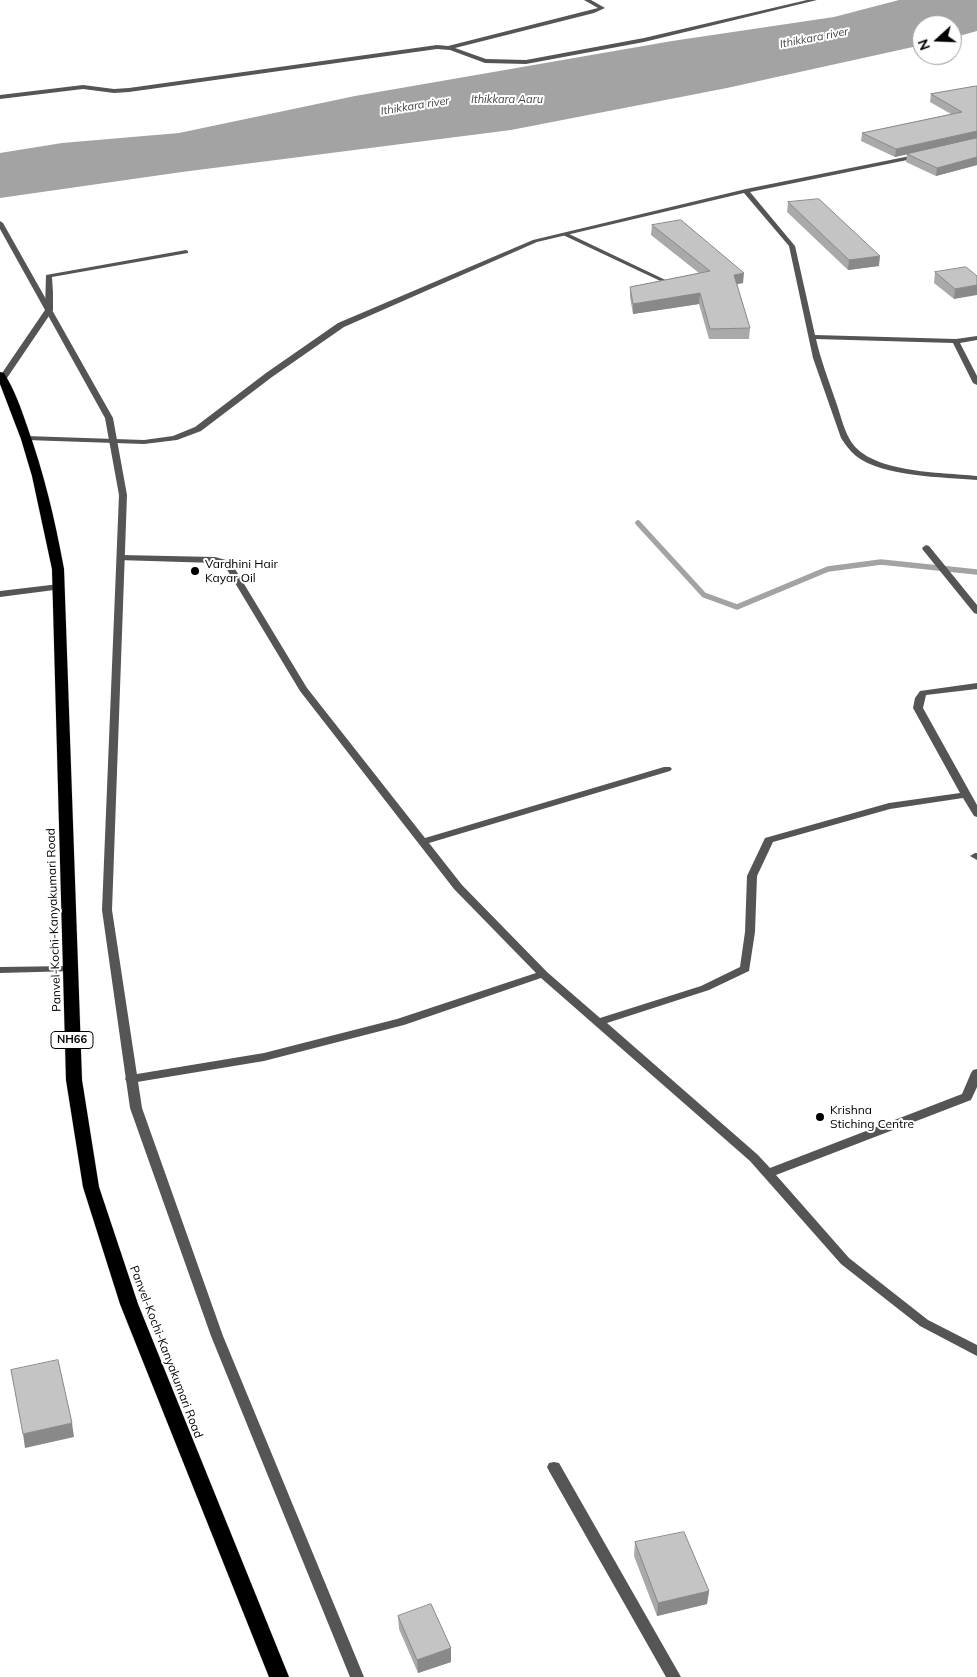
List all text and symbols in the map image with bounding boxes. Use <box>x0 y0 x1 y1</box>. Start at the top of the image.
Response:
north arrow <box>912 15 962 65</box>
water label: Ithikkara river <box>779 25 849 51</box>
text: N <box>914 37 934 53</box>
water label: Ithikkara Aaru <box>471 93 543 107</box>
water label: Ithikkara river <box>380 94 450 118</box>
place label: Vardhini Hair Kayar Oil <box>205 557 278 585</box>
marker: Vardhini Hair Kayar Oil <box>189 565 201 577</box>
street label: Panvel-Kochi-Kanyakumari Road <box>44 828 64 1012</box>
road number: NH66 <box>51 1032 93 1048</box>
place label: Krishna Stiching Centre <box>830 1103 914 1131</box>
marker: Krishna Stiching Centre <box>814 1111 826 1123</box>
street label: Panvel-Kochi-Kanyakumari Road <box>126 1264 206 1440</box>

